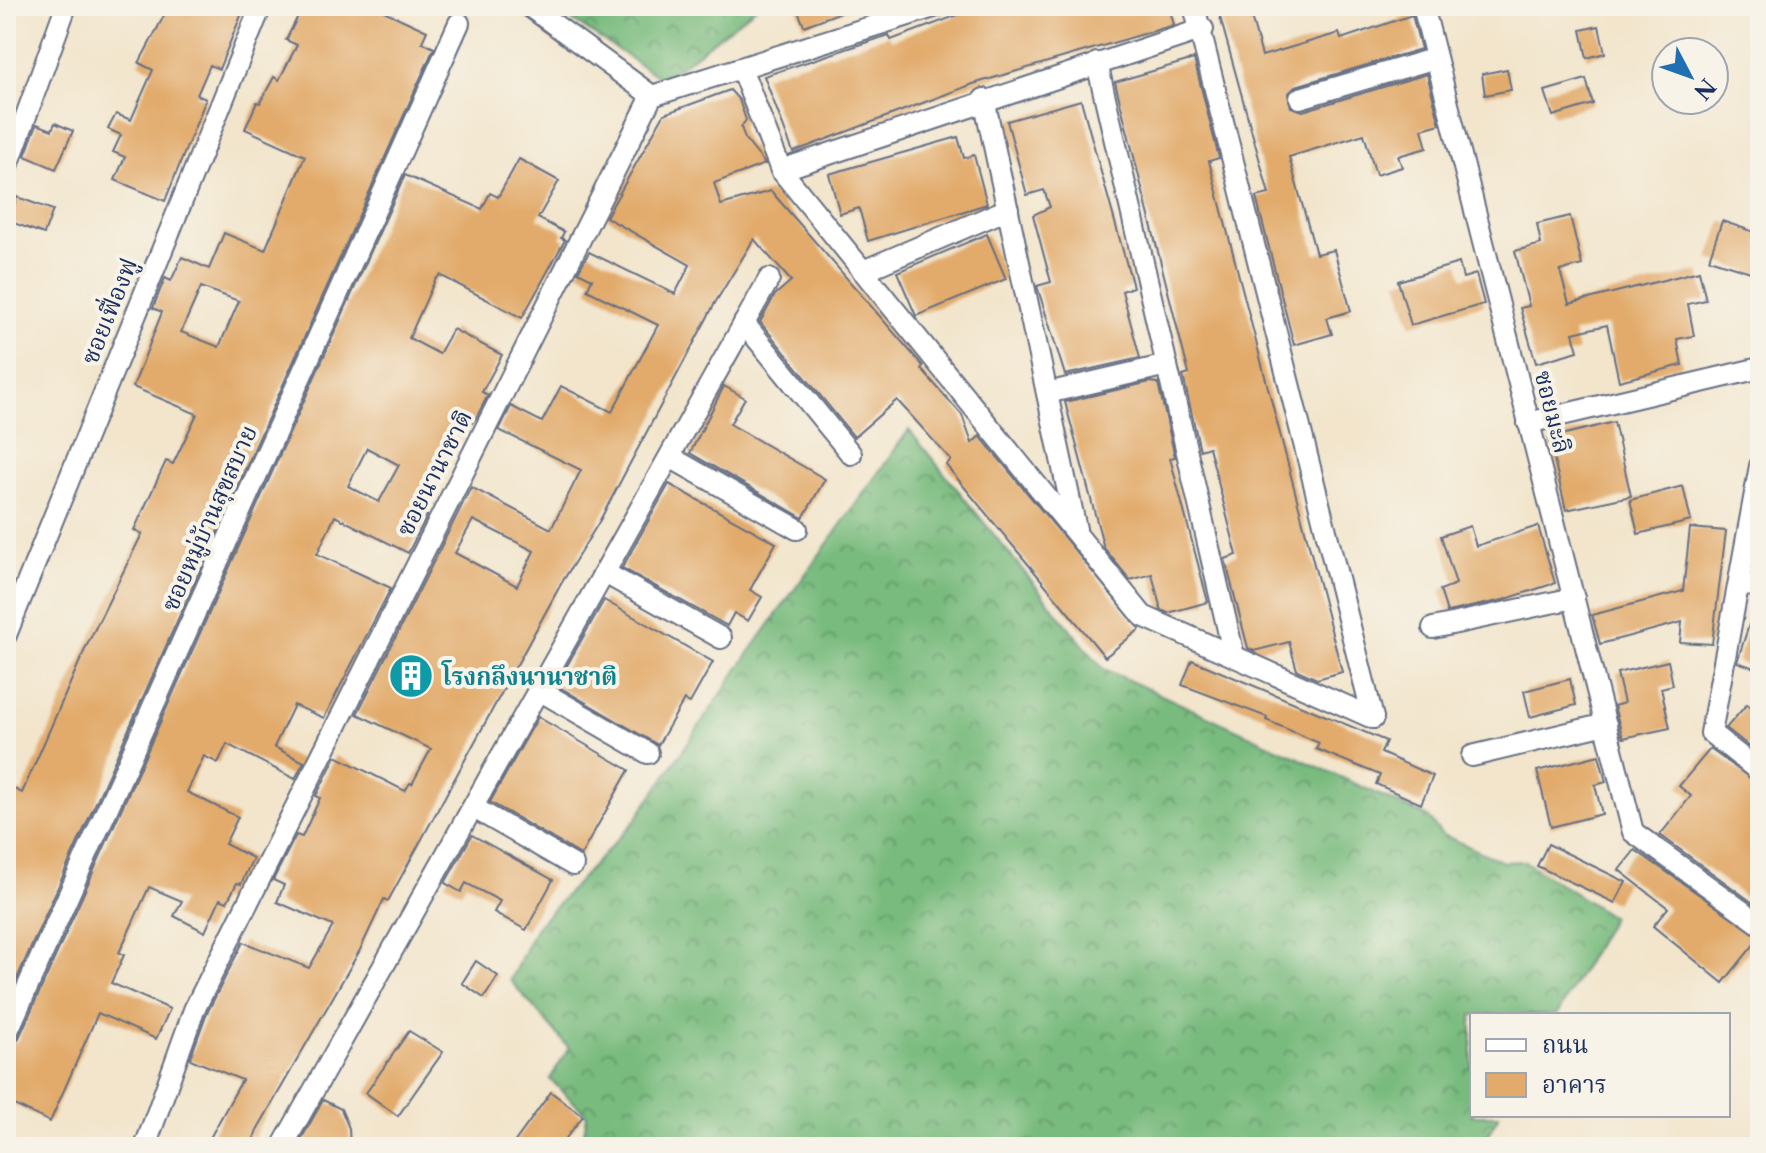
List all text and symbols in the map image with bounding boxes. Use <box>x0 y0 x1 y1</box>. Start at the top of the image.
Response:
north arrow <box>1650 36 1730 116</box>
text: N <box>1688 73 1721 105</box>
street label: ซอยเฟื่องฟู <box>72 253 144 369</box>
street label: ซอยมะลิ <box>1529 368 1577 456</box>
street label: ซอยนานาชาติ <box>390 405 478 541</box>
street label: ซอยหมู่บ้านสุขสบาย <box>155 421 264 616</box>
building icon: โรงกลึงนานาชาติ <box>387 652 435 700</box>
place label: โรงกลึงนานาชาติ <box>441 660 617 691</box>
legend <box>1470 1013 1730 1117</box>
text: ถนน <box>1542 1030 1588 1059</box>
text: อาคาร <box>1542 1070 1607 1099</box>

